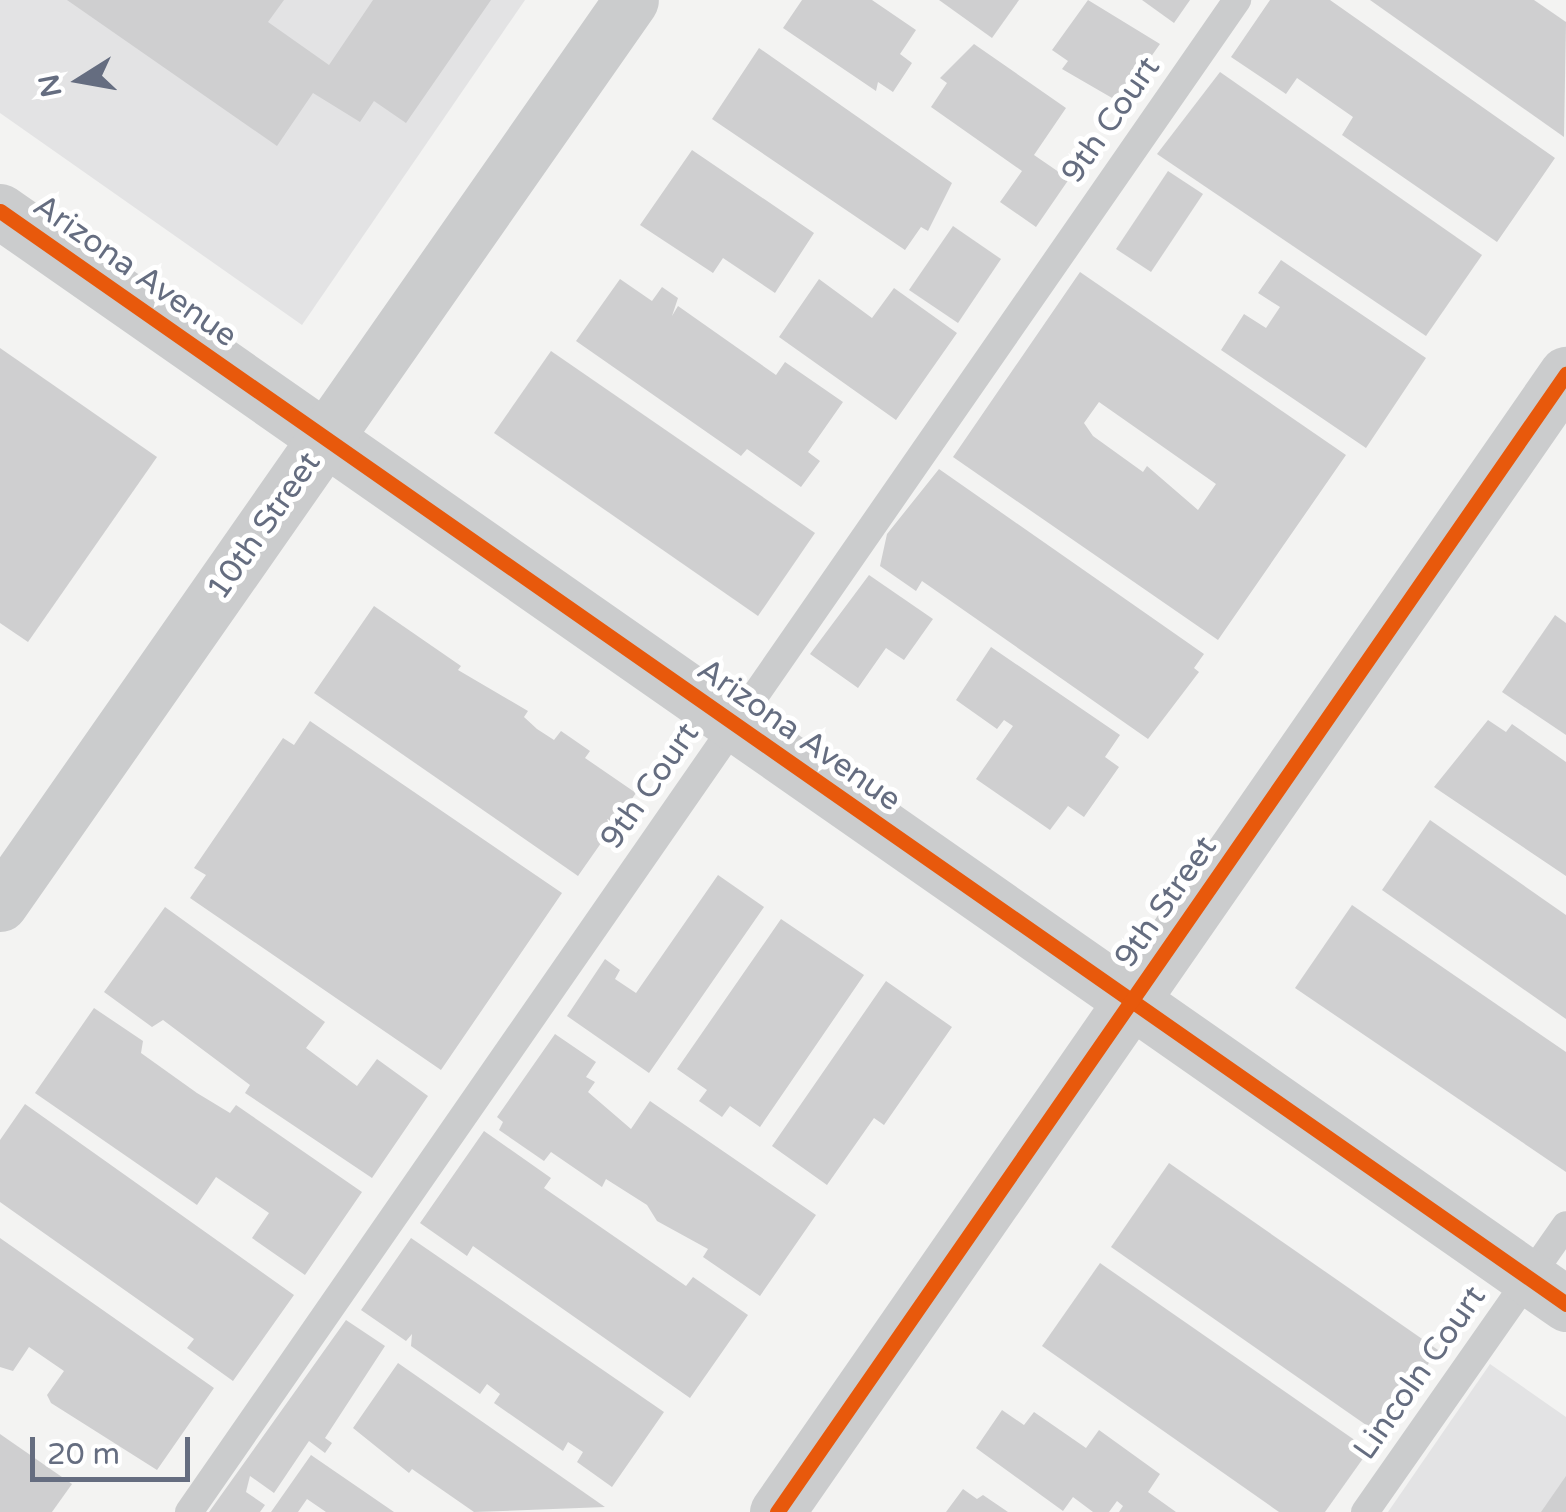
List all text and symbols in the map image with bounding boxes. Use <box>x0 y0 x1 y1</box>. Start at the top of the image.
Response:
north arrow <box>30 30 130 130</box>
street label: 9th Court <box>1054 49 1168 191</box>
text: N <box>32 71 69 100</box>
street label: Arizona Avenue <box>26 187 244 355</box>
street label: 10th Street <box>199 445 329 607</box>
street label: Arizona Avenue <box>690 651 908 819</box>
street label: 9th Court <box>593 715 707 857</box>
street label: 9th Street <box>1107 829 1225 975</box>
street label: Lincoln Court <box>1346 1279 1494 1467</box>
scale bar <box>35 1417 195 1479</box>
text: 20 m <box>47 1436 120 1473</box>

